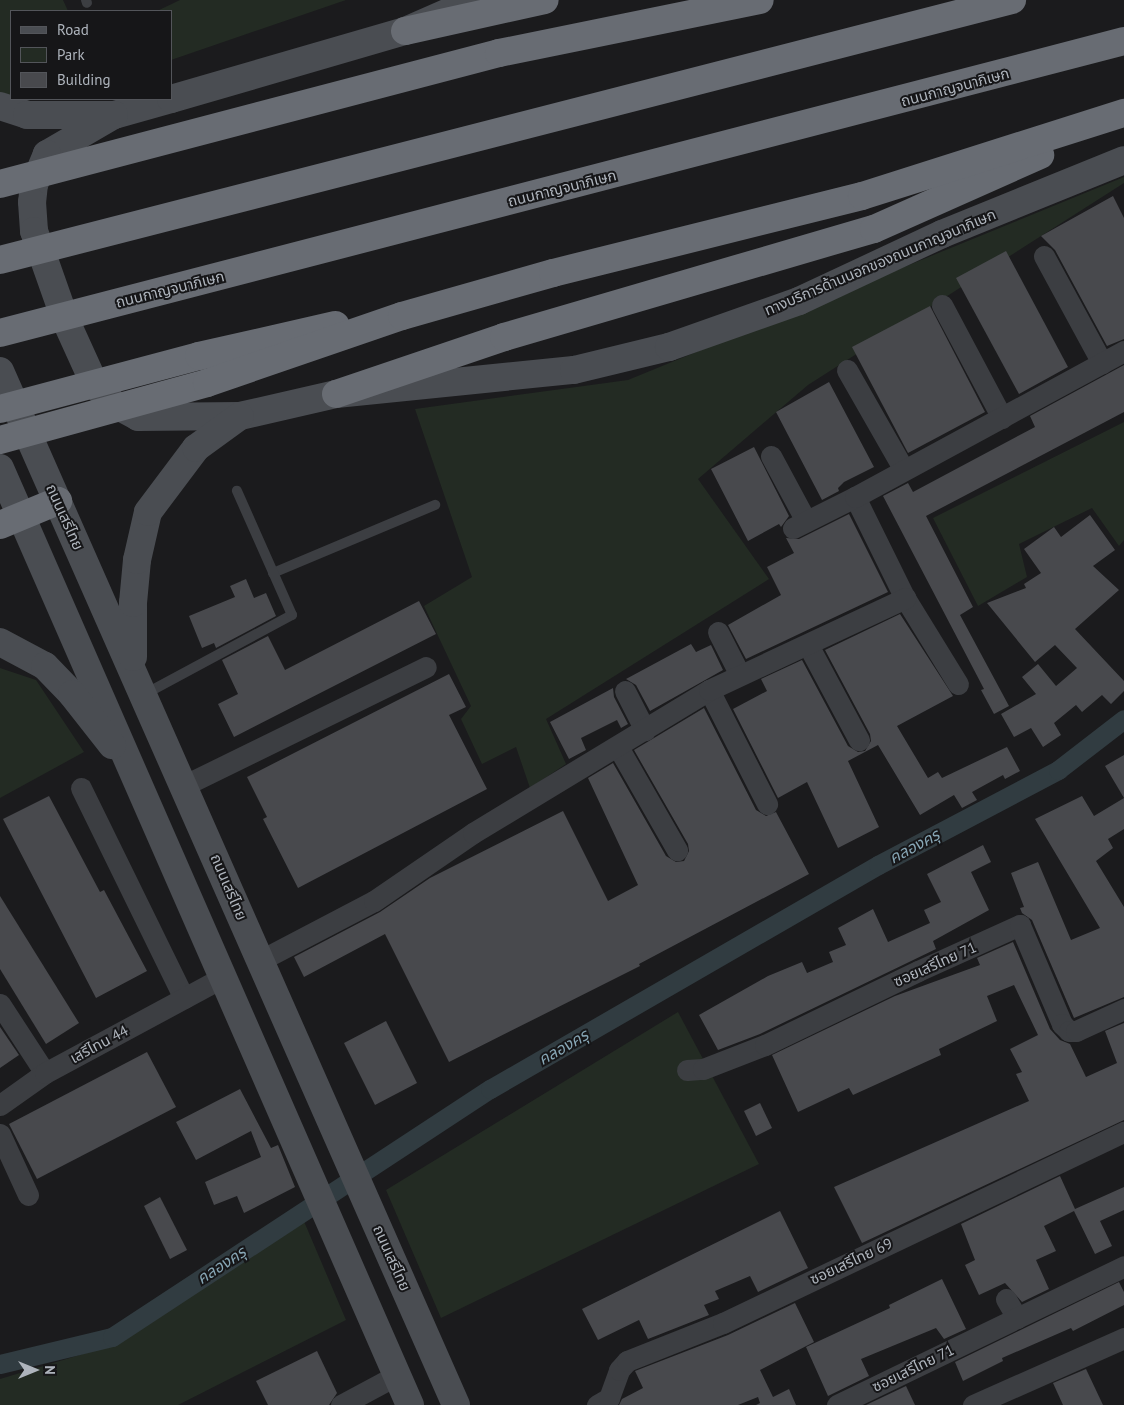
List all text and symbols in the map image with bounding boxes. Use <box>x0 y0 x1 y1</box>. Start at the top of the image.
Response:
legend <box>10 10 172 100</box>
text: Road <box>57 20 89 39</box>
text: Park <box>57 45 85 64</box>
street label: ถนนกาญจนาภิเษก <box>899 64 1011 110</box>
text: Building <box>57 70 111 89</box>
street label: ถนนกาญจนาภิเษก <box>506 166 618 210</box>
street label: ทางบริการด้านนอกของถนนกาญจนาภิเษก <box>762 205 998 319</box>
street label: ถนนกาญจนาภิเษก <box>114 267 226 311</box>
street label: ถนนเสรีไทย <box>43 481 87 553</box>
water label: คลองครุ <box>885 825 943 867</box>
street label: ถนนเสรีไทย <box>207 851 251 923</box>
street label: ซอยเสรีไทย 71 <box>891 938 979 990</box>
street label: เสรีไทน 44 <box>67 1021 131 1067</box>
water label: คลองครุ <box>535 1025 591 1069</box>
street label: ถนนเสรีไทย <box>370 1222 414 1294</box>
street label: ซอยเสรีไทย 69 <box>807 1234 895 1288</box>
water label: คลองครุ <box>193 1242 249 1288</box>
street label: ซอยเสรีไทย 71 <box>869 1340 957 1396</box>
north arrow <box>10 1345 60 1395</box>
text: N <box>41 1365 59 1375</box>

